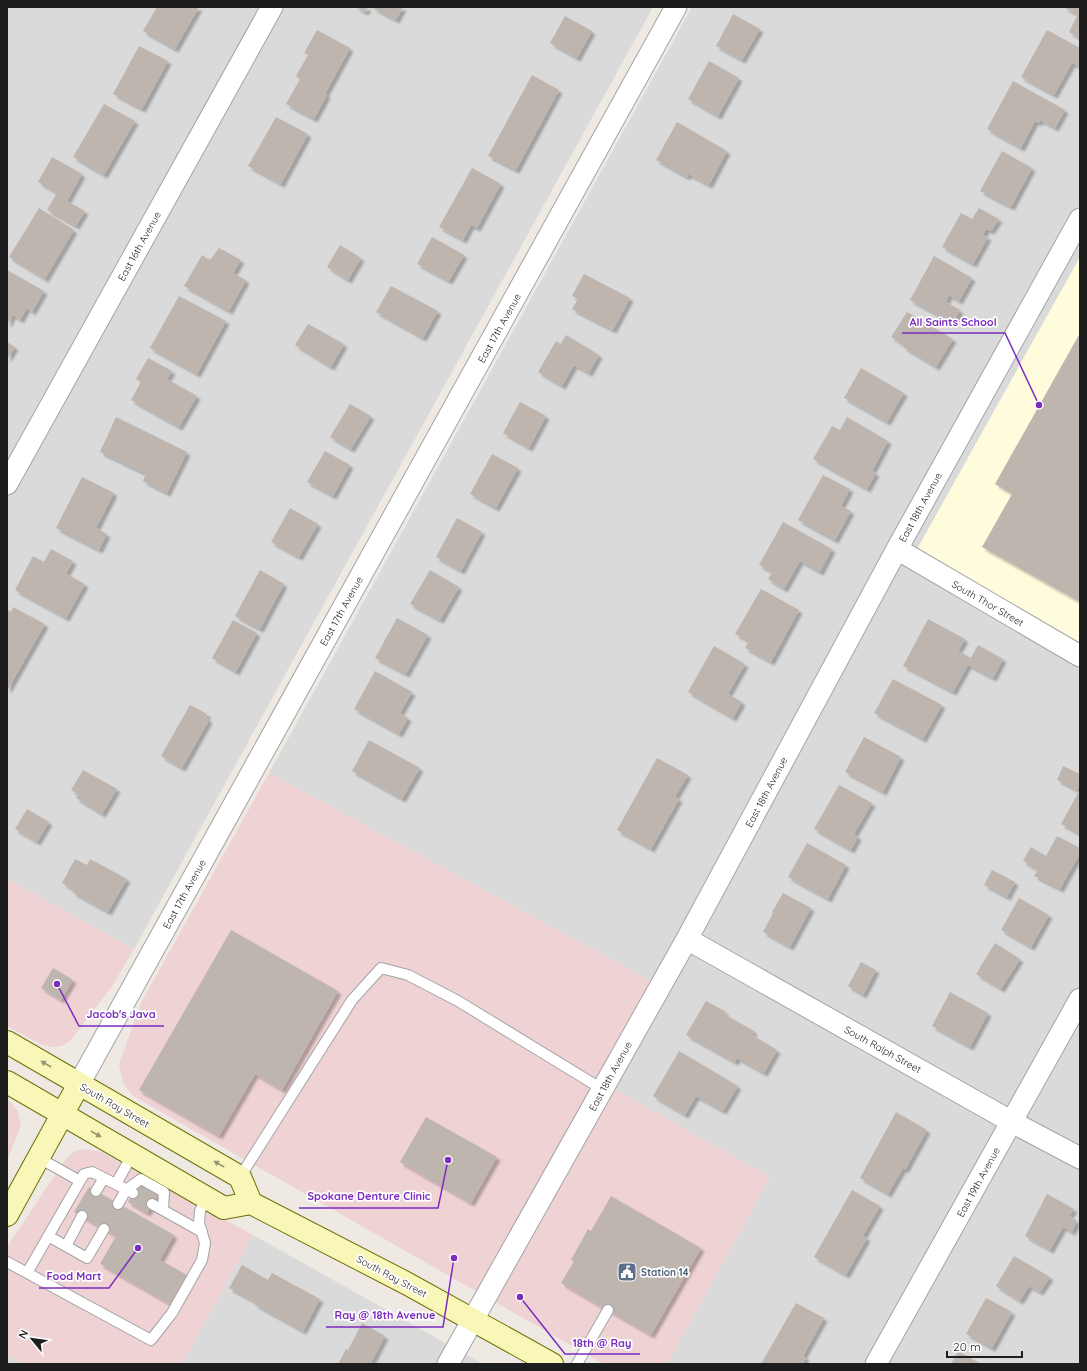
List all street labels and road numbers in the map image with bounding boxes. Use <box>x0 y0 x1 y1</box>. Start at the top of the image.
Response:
street label: East 16th Avenue <box>115 209 164 283</box>
street label: East 17th Avenue <box>475 291 524 365</box>
street label: East 18th Avenue <box>896 470 945 544</box>
street label: East 17th Avenue <box>317 574 366 648</box>
street label: South Thor Street <box>950 578 1027 630</box>
street label: East 18th Avenue <box>742 755 791 830</box>
street label: East 17th Avenue <box>160 857 209 931</box>
street label: South Ralph Street <box>842 1023 924 1076</box>
street label: East 18th Avenue <box>586 1039 635 1113</box>
street label: South Ray Street <box>78 1080 152 1131</box>
street label: East 19th Avenue <box>954 1145 1003 1219</box>
street label: South Ray Street <box>354 1252 430 1301</box>

